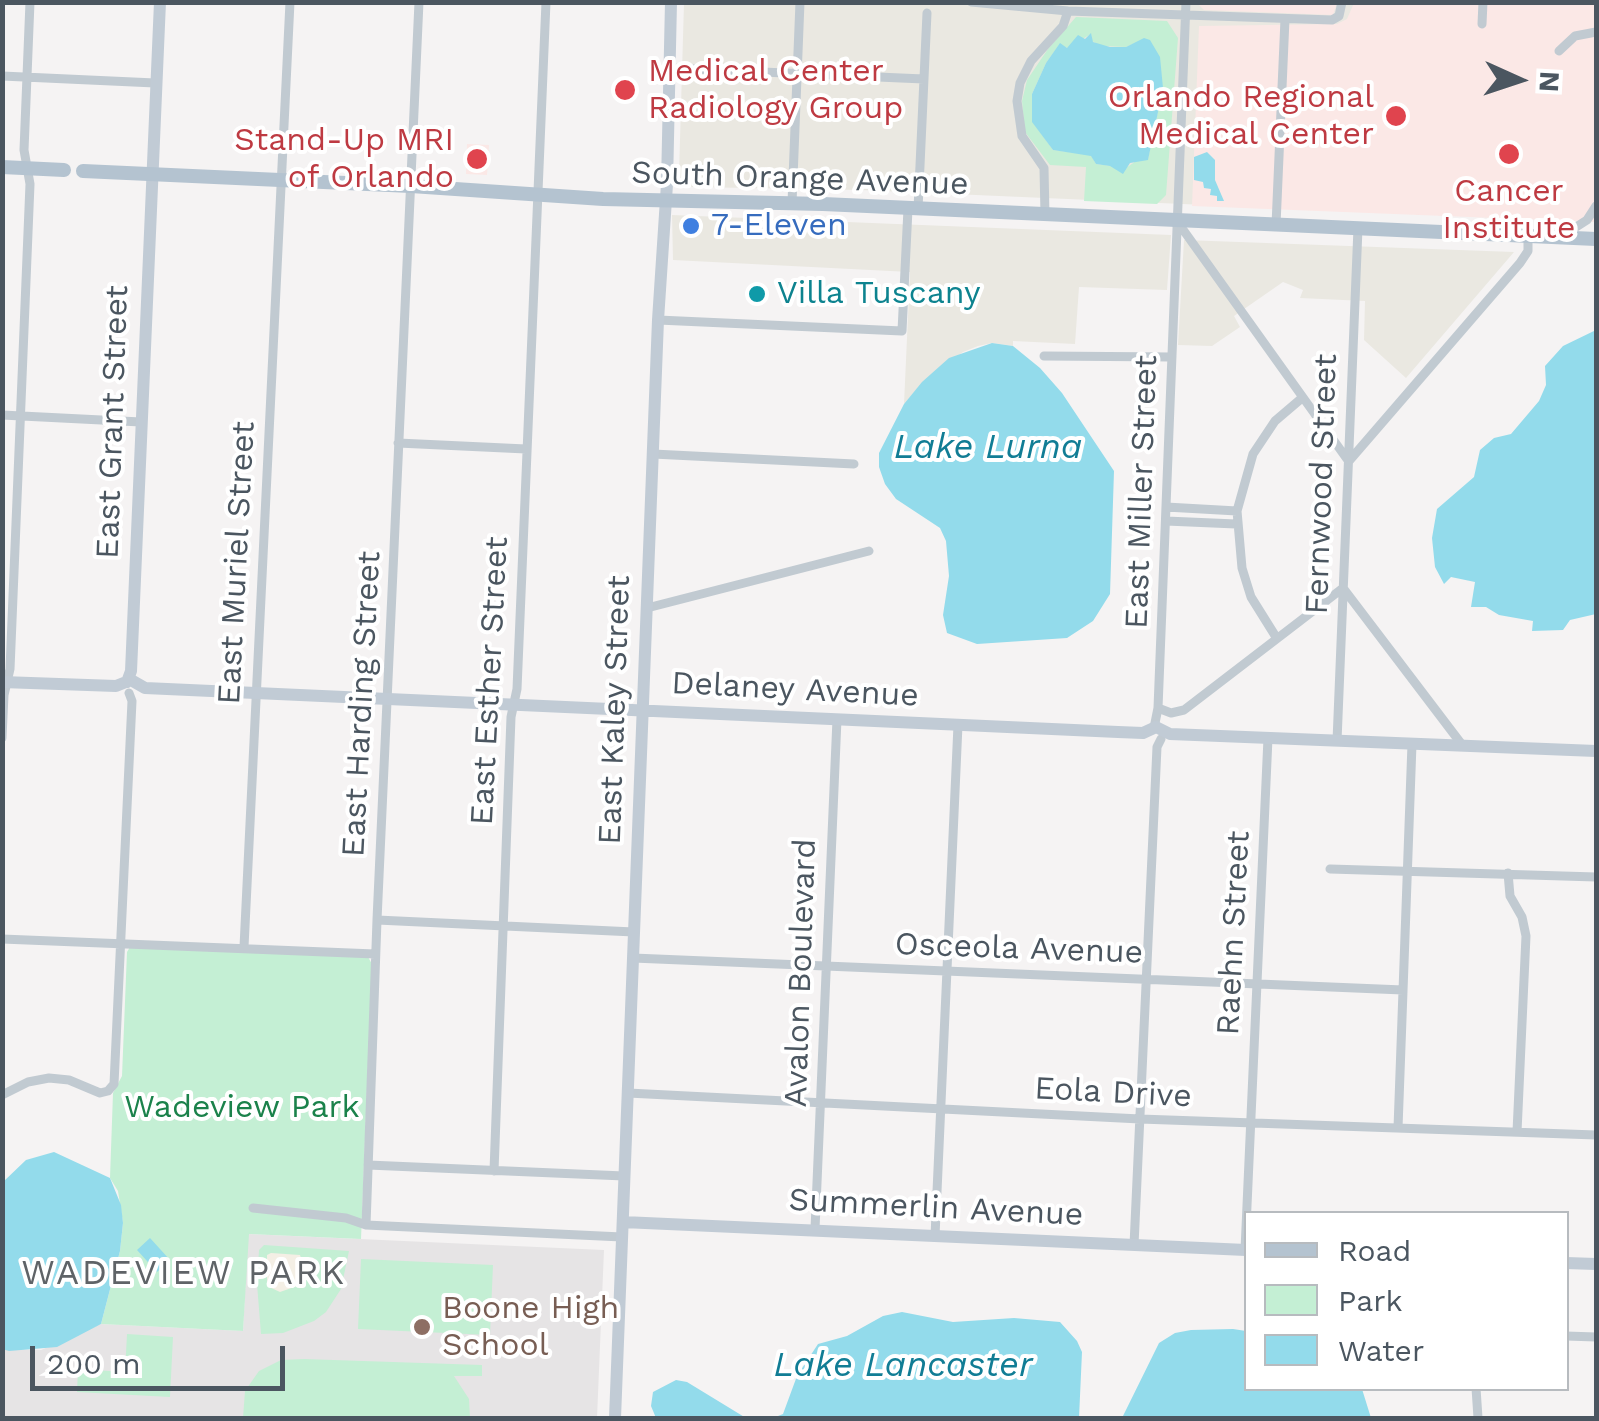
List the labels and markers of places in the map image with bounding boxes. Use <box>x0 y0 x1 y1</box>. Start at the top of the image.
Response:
place label: Medical Center Radiology Group <box>648 53 903 128</box>
marker: Medical Center Radiology Group <box>612 77 638 103</box>
place label: Orlando Regional Medical Center <box>1108 79 1374 154</box>
marker: Orlando Regional Medical Center <box>1383 103 1409 129</box>
place label: Stand-Up MRI of Orlando <box>234 122 454 197</box>
marker: Cancer Institute <box>1496 141 1522 167</box>
marker: Stand-Up MRI of Orlando <box>464 146 490 172</box>
place label: Cancer Institute <box>1443 173 1575 248</box>
place label: 7-Eleven <box>711 207 847 245</box>
marker: 7-Eleven <box>680 215 702 237</box>
place label: Villa Tuscany <box>777 275 981 313</box>
marker: Villa Tuscany <box>746 283 768 305</box>
place label: Boone High School <box>442 1290 619 1365</box>
marker: Boone High School <box>411 1316 433 1338</box>

